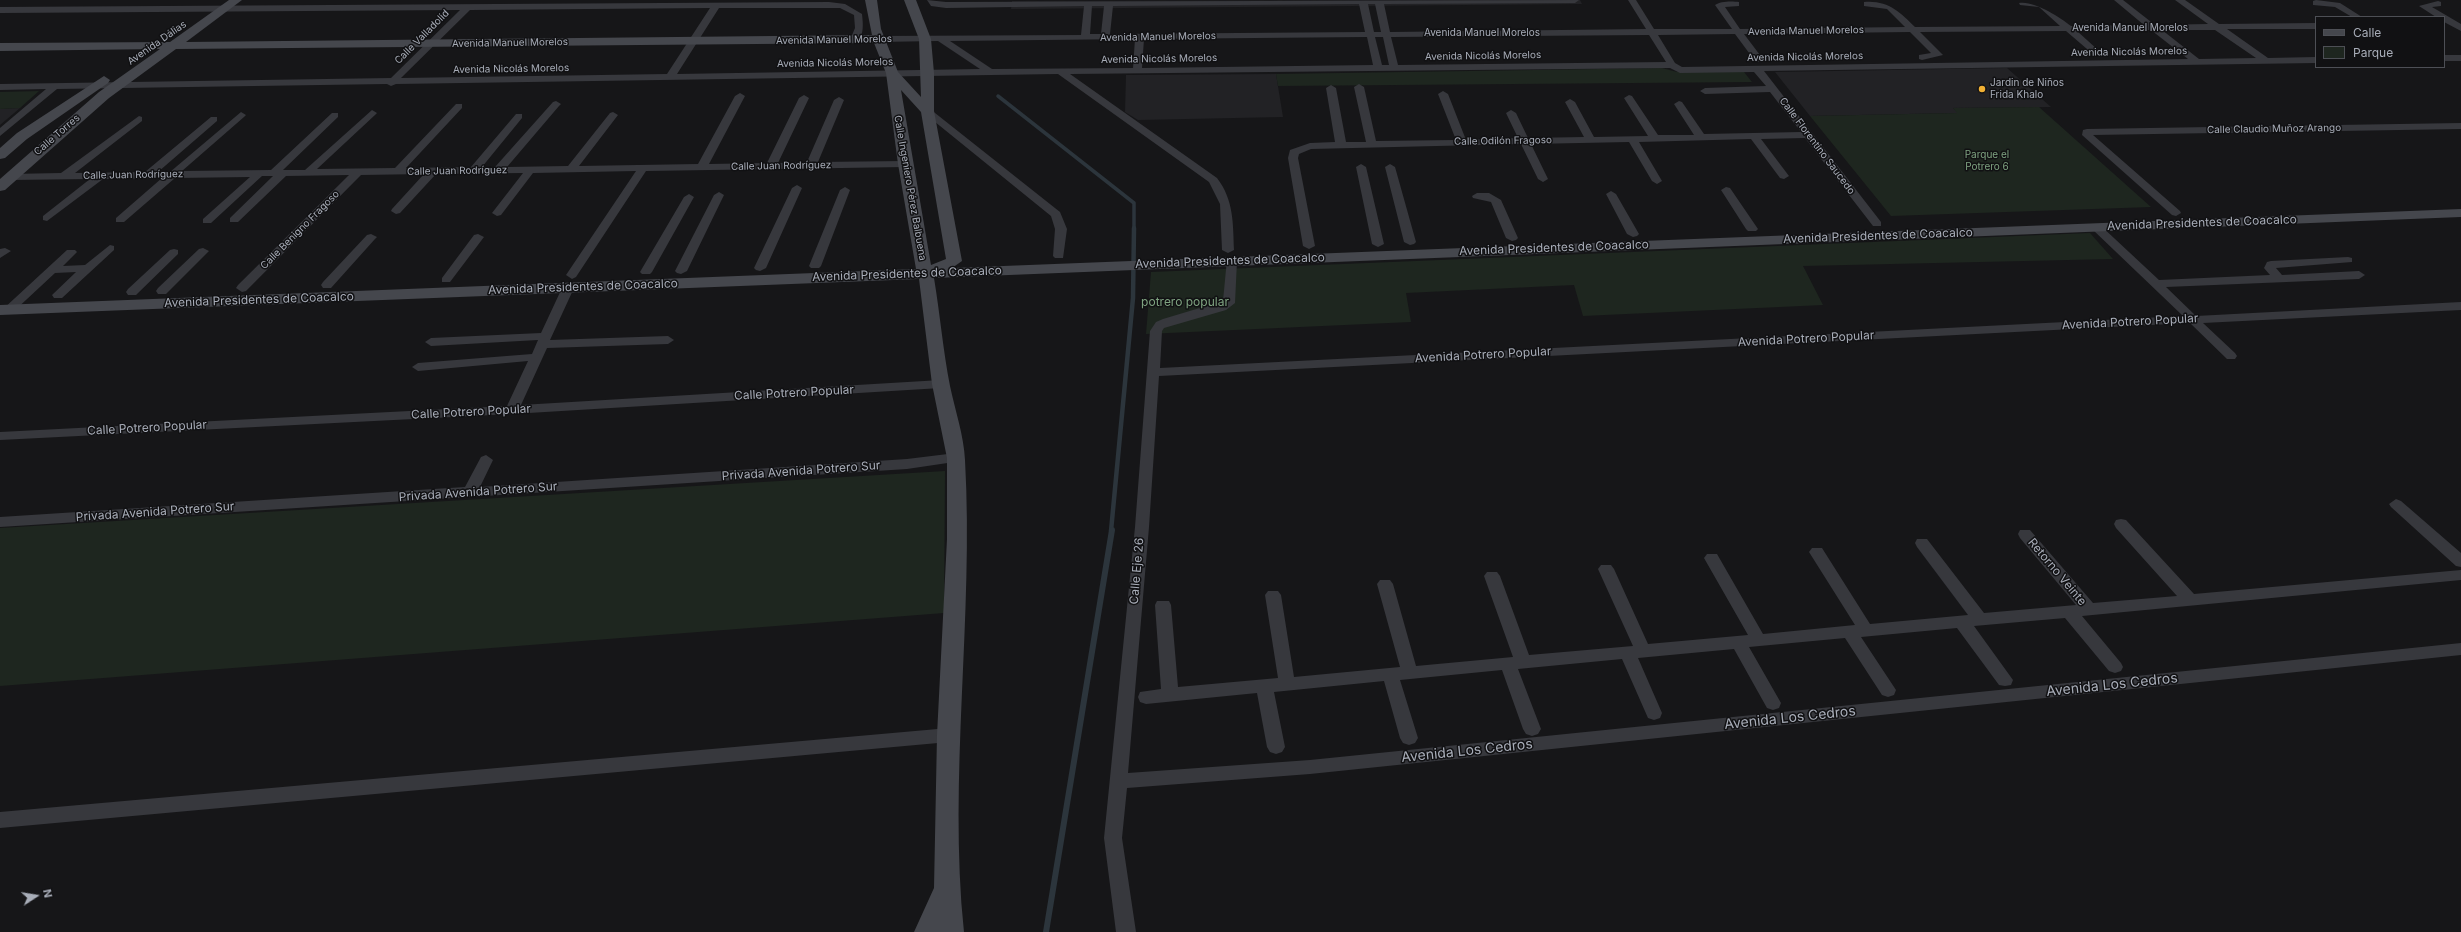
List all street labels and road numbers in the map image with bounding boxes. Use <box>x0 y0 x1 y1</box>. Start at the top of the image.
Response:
street label: Calle Valladolid <box>392 7 452 67</box>
street label: Avenida Dálias <box>125 18 189 68</box>
street label: Avenida Manuel Morelos <box>2072 22 2188 34</box>
street label: Avenida Manuel Morelos <box>1748 24 1864 38</box>
street label: Avenida Manuel Morelos <box>1424 27 1540 39</box>
street label: Avenida Manuel Morelos <box>1100 30 1216 44</box>
street label: Avenida Manuel Morelos <box>776 33 892 47</box>
street label: Avenida Manuel Morelos <box>452 36 568 50</box>
street label: Avenida Nicolás Morelos <box>2071 45 2187 59</box>
street label: Avenida Nicolás Morelos <box>1425 49 1541 63</box>
street label: Avenida Nicolás Morelos <box>1747 50 1863 64</box>
street label: Avenida Nicolás Morelos <box>1101 52 1217 66</box>
street label: Avenida Nicolás Morelos <box>777 56 893 70</box>
street label: Avenida Nicolás Morelos <box>453 62 569 76</box>
street label: Calle Florentino Saucedo <box>1777 95 1857 197</box>
street label: Calle Torres <box>32 112 82 158</box>
street label: Calle Ingeniero Pérez Balbuena <box>891 114 929 262</box>
street label: Calle Claudio Muñoz Arango <box>2207 122 2341 136</box>
street label: Calle Odilón Fragoso <box>1454 134 1552 148</box>
street label: Calle Juan Rodríguez <box>731 159 831 173</box>
street label: Calle Juan Rodríguez <box>407 164 507 178</box>
street label: Calle Juan Rodríguez <box>83 168 183 182</box>
street label: Calle Benigno Fragoso <box>258 188 342 272</box>
street label: Avenida Presidentes de Coacalco <box>2107 212 2297 234</box>
street label: Avenida Presidentes de Coacalco <box>1783 225 1973 247</box>
street label: Avenida Presidentes de Coacalco <box>1459 237 1649 259</box>
street label: Avenida Presidentes de Coacalco <box>1135 250 1325 272</box>
street label: Avenida Presidentes de Coacalco <box>812 263 1002 285</box>
street label: Avenida Presidentes de Coacalco <box>488 276 678 298</box>
street label: Avenida Presidentes de Coacalco <box>164 289 354 311</box>
street label: Avenida Potrero Popular <box>2061 311 2199 333</box>
street label: Avenida Potrero Popular <box>1737 328 1875 350</box>
street label: Avenida Potrero Popular <box>1414 344 1552 366</box>
street label: Calle Potrero Popular <box>734 383 854 403</box>
street label: Calle Potrero Popular <box>411 402 531 422</box>
street label: Calle Potrero Popular <box>87 418 207 438</box>
street label: Privada Avenida Potrero Sur <box>721 458 881 484</box>
street label: Privada Avenida Potrero Sur <box>398 479 558 505</box>
street label: Privada Avenida Potrero Sur <box>75 499 235 525</box>
street label: Retorno Veinte <box>2025 535 2089 609</box>
street label: Calle Eje 26 <box>1127 537 1147 605</box>
street label: Avenida Los Cedros <box>2046 670 2178 700</box>
street label: Avenida Los Cedros <box>1724 703 1856 733</box>
street label: Avenida Los Cedros <box>1401 736 1533 766</box>

